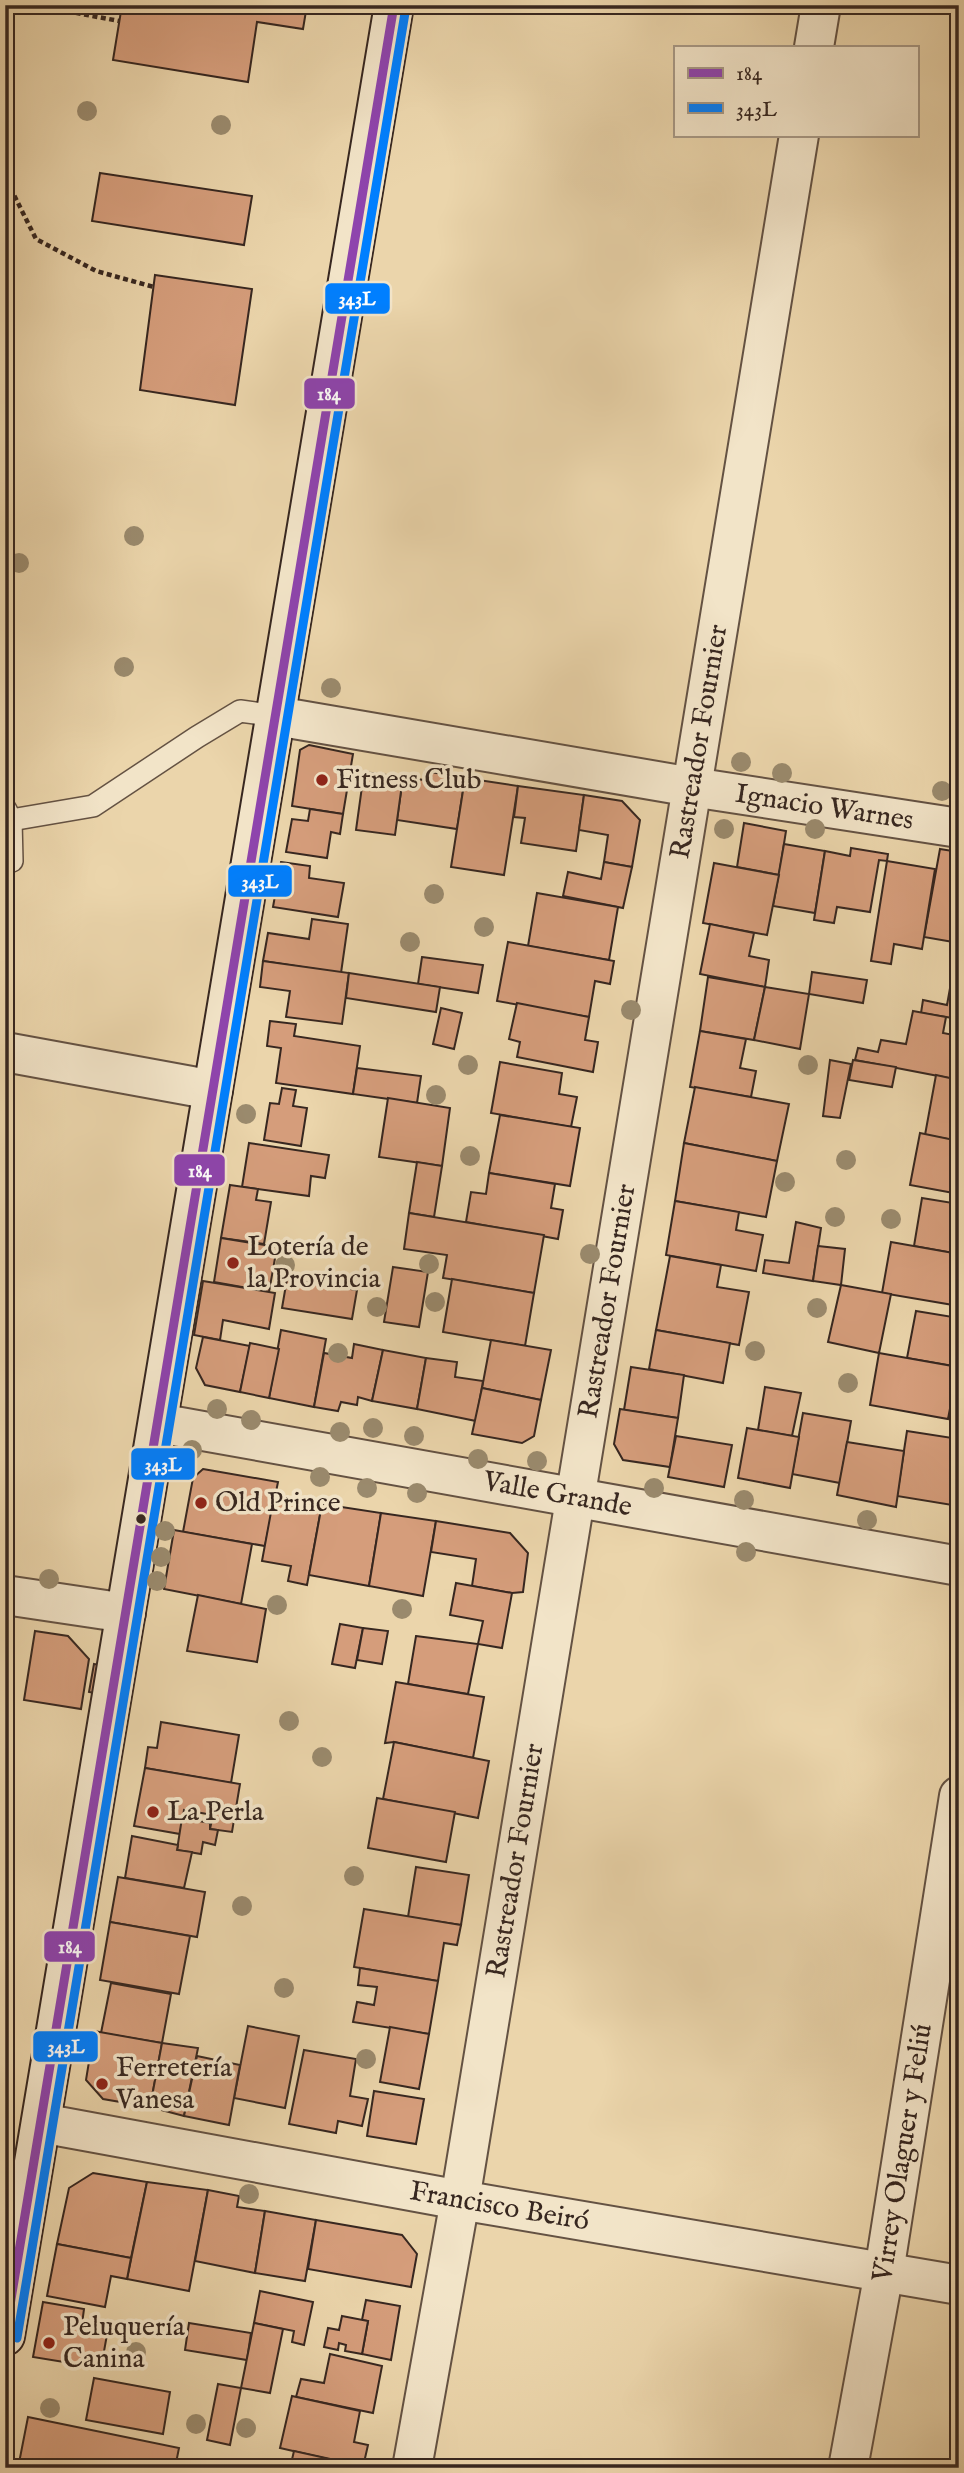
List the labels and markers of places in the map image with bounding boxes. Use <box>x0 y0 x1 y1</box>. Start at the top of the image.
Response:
place label: Fitness Club <box>336 763 481 798</box>
marker: Fitness Club <box>314 772 330 788</box>
place label: Lotería de la Provincia <box>247 1230 382 1297</box>
marker: Lotería de la Provincia <box>225 1255 241 1271</box>
place label: Old Prince <box>215 1486 341 1521</box>
marker: Old Prince <box>193 1495 209 1511</box>
unlabelled marker <box>134 1512 148 1526</box>
place label: La Perla <box>167 1795 265 1830</box>
marker: La Perla <box>145 1804 161 1820</box>
place label: Ferretería Vanesa <box>115 2051 233 2118</box>
marker: Ferretería Vanesa <box>94 2076 110 2092</box>
place label: Peluquería Canina <box>63 2310 186 2377</box>
marker: Peluquería Canina <box>41 2335 57 2351</box>

